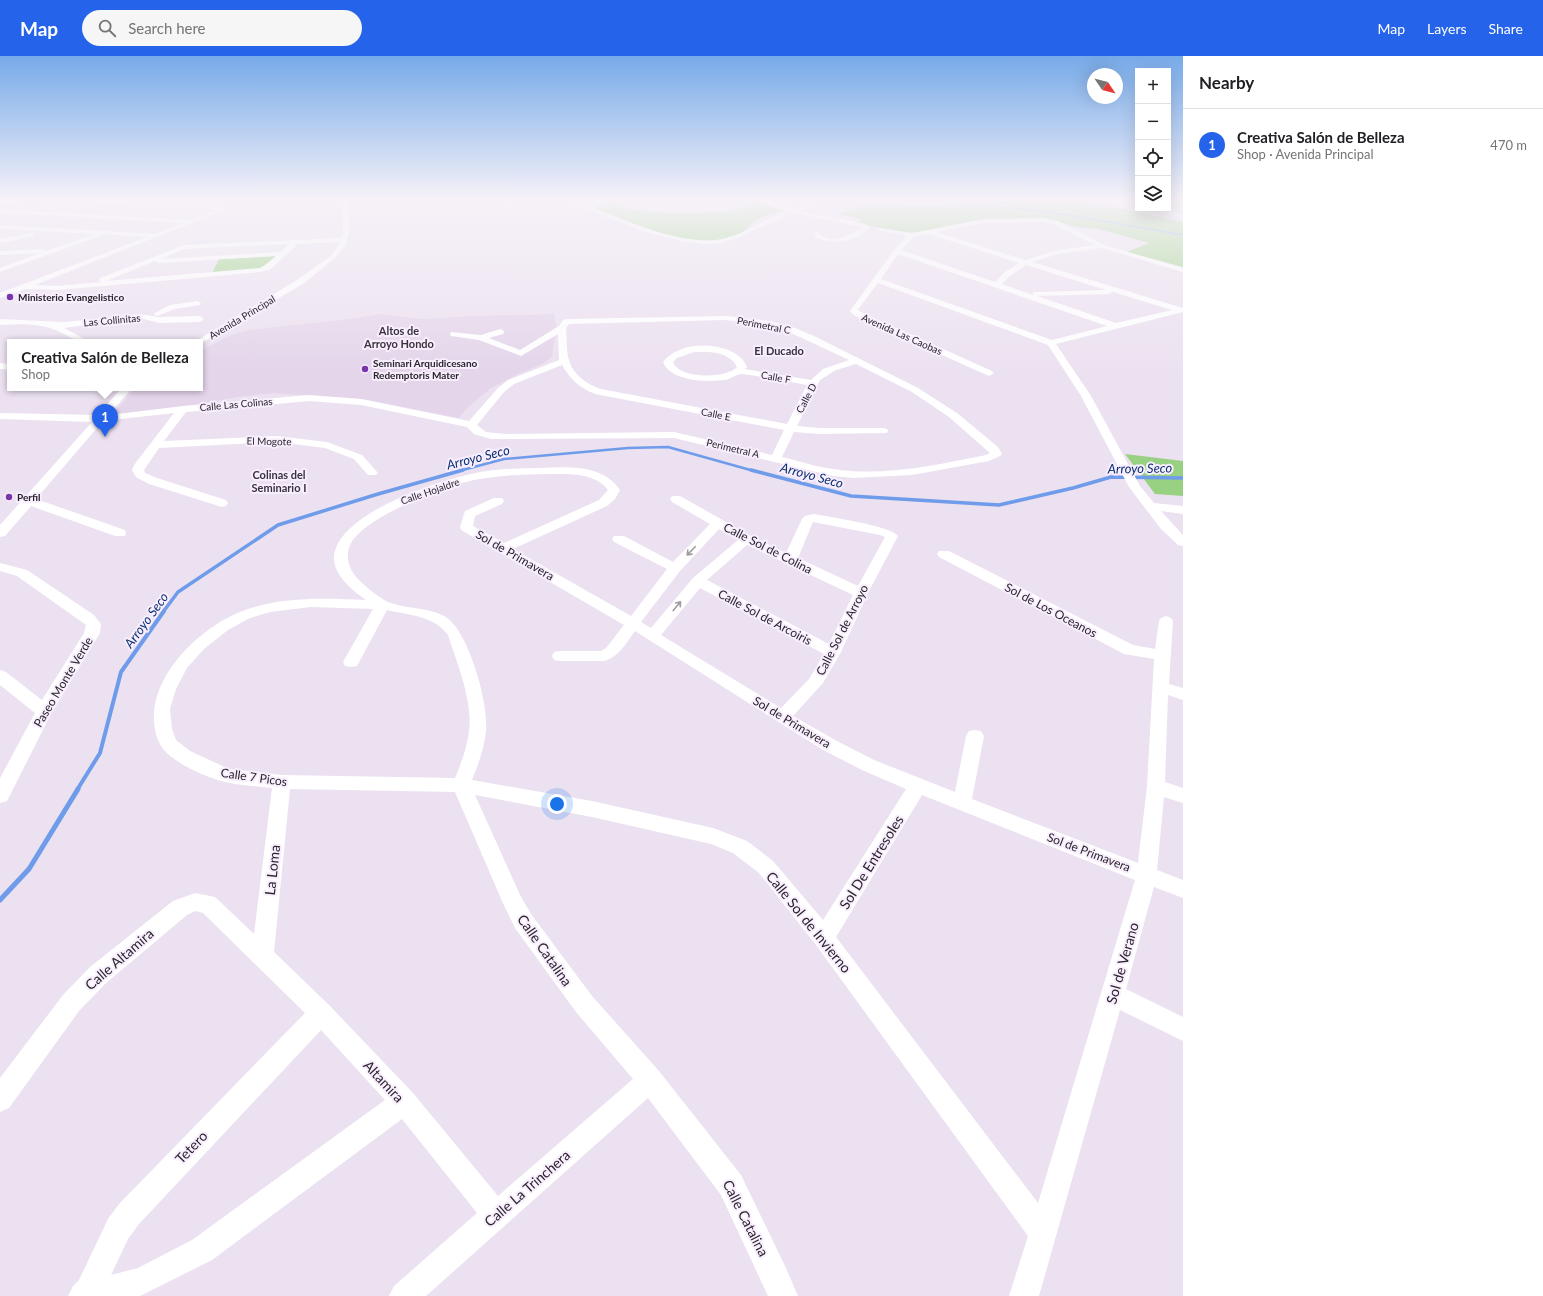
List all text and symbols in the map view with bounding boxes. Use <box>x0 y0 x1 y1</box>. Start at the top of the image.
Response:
search box <box>82 10 362 46</box>
text: Map <box>20 17 58 40</box>
icon: search <box>96 17 118 39</box>
text: Search here <box>128 19 206 37</box>
text: Map <box>1377 20 1405 37</box>
text: Layers <box>1427 20 1467 37</box>
text: Share <box>1489 20 1523 37</box>
north arrow <box>1087 68 1123 104</box>
map controls <box>1135 68 1171 212</box>
button: + <box>1135 68 1171 104</box>
text: Nearby <box>1199 72 1254 93</box>
button: − <box>1135 104 1171 140</box>
text: Creativa Salón de Belleza <box>1237 128 1405 146</box>
text: 1 <box>1208 137 1216 153</box>
text: 470 m <box>1490 137 1527 153</box>
button: locate <box>1135 140 1171 176</box>
text: Shop · Avenida Principal <box>1237 146 1374 162</box>
button: layers <box>1135 176 1171 212</box>
place label: Ministerio Evangelistico <box>18 291 125 303</box>
marker: Ministerio Evangelistico <box>5 292 15 302</box>
street label: Avenida Principal <box>207 292 277 342</box>
street label: Avenida Las Caobas <box>860 311 944 357</box>
street label: Las Collinitas <box>83 312 141 328</box>
street label: Perimetral C <box>736 314 792 336</box>
district label: Altos de Arroyo Hondo <box>363 324 434 350</box>
popup <box>7 339 203 391</box>
district label: El Ducado <box>754 344 804 357</box>
text: Creativa Salón de Belleza <box>21 348 189 366</box>
place label: Seminari Arquidicesano Redemptoris Mater <box>373 357 478 381</box>
marker: Seminari Arquidicesano Redemptoris Mater <box>360 364 370 374</box>
text: Shop <box>21 366 50 382</box>
street label: Calle F <box>760 368 792 386</box>
street label: Calle D <box>793 381 819 415</box>
street label: Calle Las Colinas <box>199 395 273 413</box>
pin: 1 <box>92 404 118 437</box>
street label: Calle E <box>700 405 732 423</box>
street label: El Mogote <box>246 435 292 447</box>
street label: Perimetral A <box>705 436 761 460</box>
water label: Arroyo Seco <box>444 441 511 473</box>
water label: Arroyo Seco <box>778 459 845 491</box>
water label: Arroyo Seco <box>1107 459 1173 477</box>
district label: Colinas del Seminario I <box>252 468 306 494</box>
street label: Calle Hojaldre <box>399 475 461 507</box>
place label: Perfil <box>17 491 41 503</box>
marker: Perfil <box>4 492 14 502</box>
street label: Calle Sol de Colina <box>721 519 815 577</box>
street label: Sol de Primavera <box>473 527 557 583</box>
one-way arrow <box>686 546 696 556</box>
street label: Sol de Los Oceanos <box>1002 579 1100 641</box>
street label: Calle Sol de Arroyo <box>813 582 871 678</box>
street label: Calle Sol de Arcoiris <box>716 586 814 648</box>
water label: Arroyo Seco <box>120 589 172 652</box>
one-way arrow <box>673 600 682 611</box>
street label: Paseo Monte Verde <box>30 634 96 730</box>
street label: Sol de Primavera <box>750 693 834 751</box>
street label: Calle 7 Picos <box>220 765 288 789</box>
your location <box>547 794 567 814</box>
street label: Sol De Entresoles <box>835 812 907 912</box>
street label: Sol de Primavera <box>1045 829 1133 875</box>
street label: La Loma <box>261 844 283 896</box>
street label: Calle Sol de Invierno <box>763 868 855 976</box>
street label: Calle Catalina <box>514 911 576 989</box>
street label: Sol de Verano <box>1102 920 1142 1006</box>
street label: Calle Altamira <box>81 925 157 993</box>
street label: Altamira <box>360 1056 408 1106</box>
street label: Tetero <box>171 1127 211 1167</box>
street label: Calle La Trinchera <box>481 1146 573 1230</box>
street label: Calle Catalina <box>719 1177 773 1259</box>

